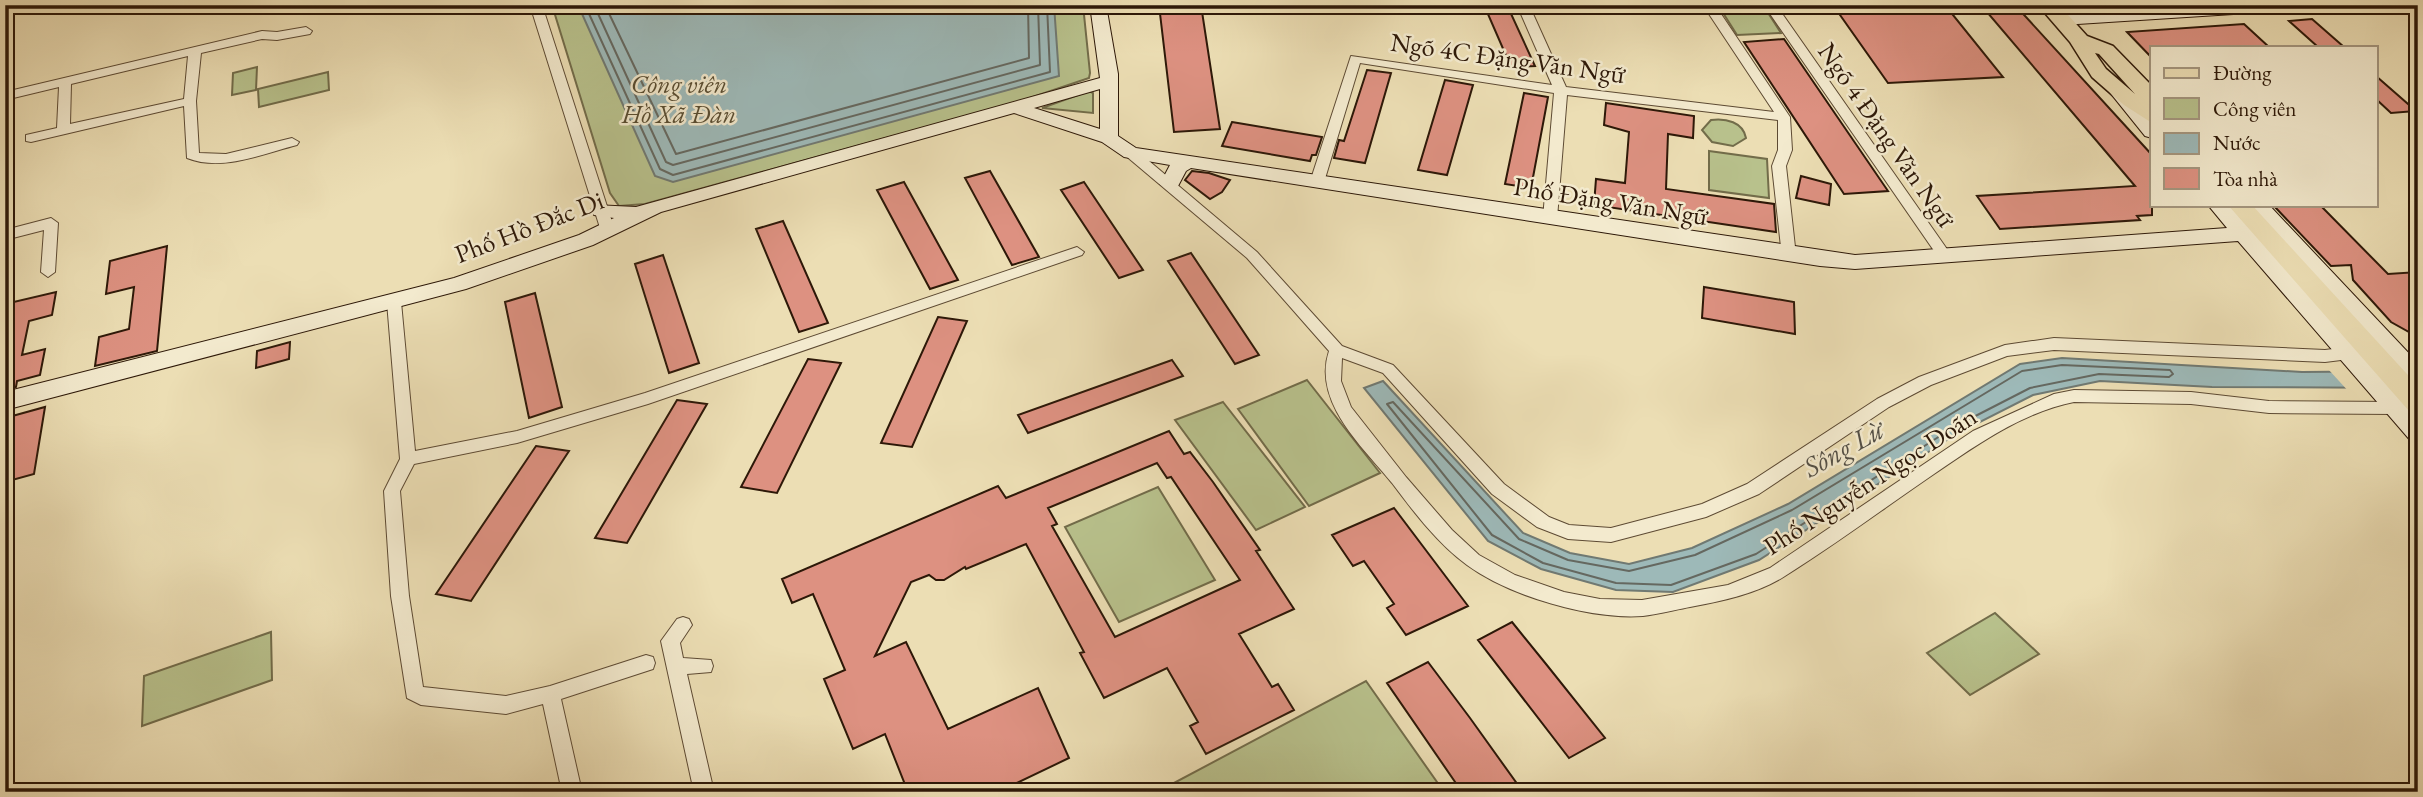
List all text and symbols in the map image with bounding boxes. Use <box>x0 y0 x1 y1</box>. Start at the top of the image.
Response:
street label: Ngõ 4C Đặng Văn Ngữ <box>1388 25 1628 91</box>
street label: Ngõ 4 Đặng Văn Ngữ <box>1810 36 1964 235</box>
legend <box>2150 46 2378 206</box>
text: Đường <box>2213 59 2272 86</box>
park label: Công viên Hồ Xã Đàn <box>621 67 736 131</box>
text: Công viên <box>2213 95 2296 122</box>
text: Nước <box>2213 129 2261 156</box>
text: Tòa nhà <box>2213 165 2278 192</box>
street label: Phố Đặng Văn Ngữ <box>1511 169 1711 233</box>
street label: Phố Hồ Đắc Di <box>450 183 608 271</box>
street label: Phố Nguyễn Ngọc Doãn <box>1757 399 1983 563</box>
water label: Sông Lừ <box>1796 410 1892 485</box>

